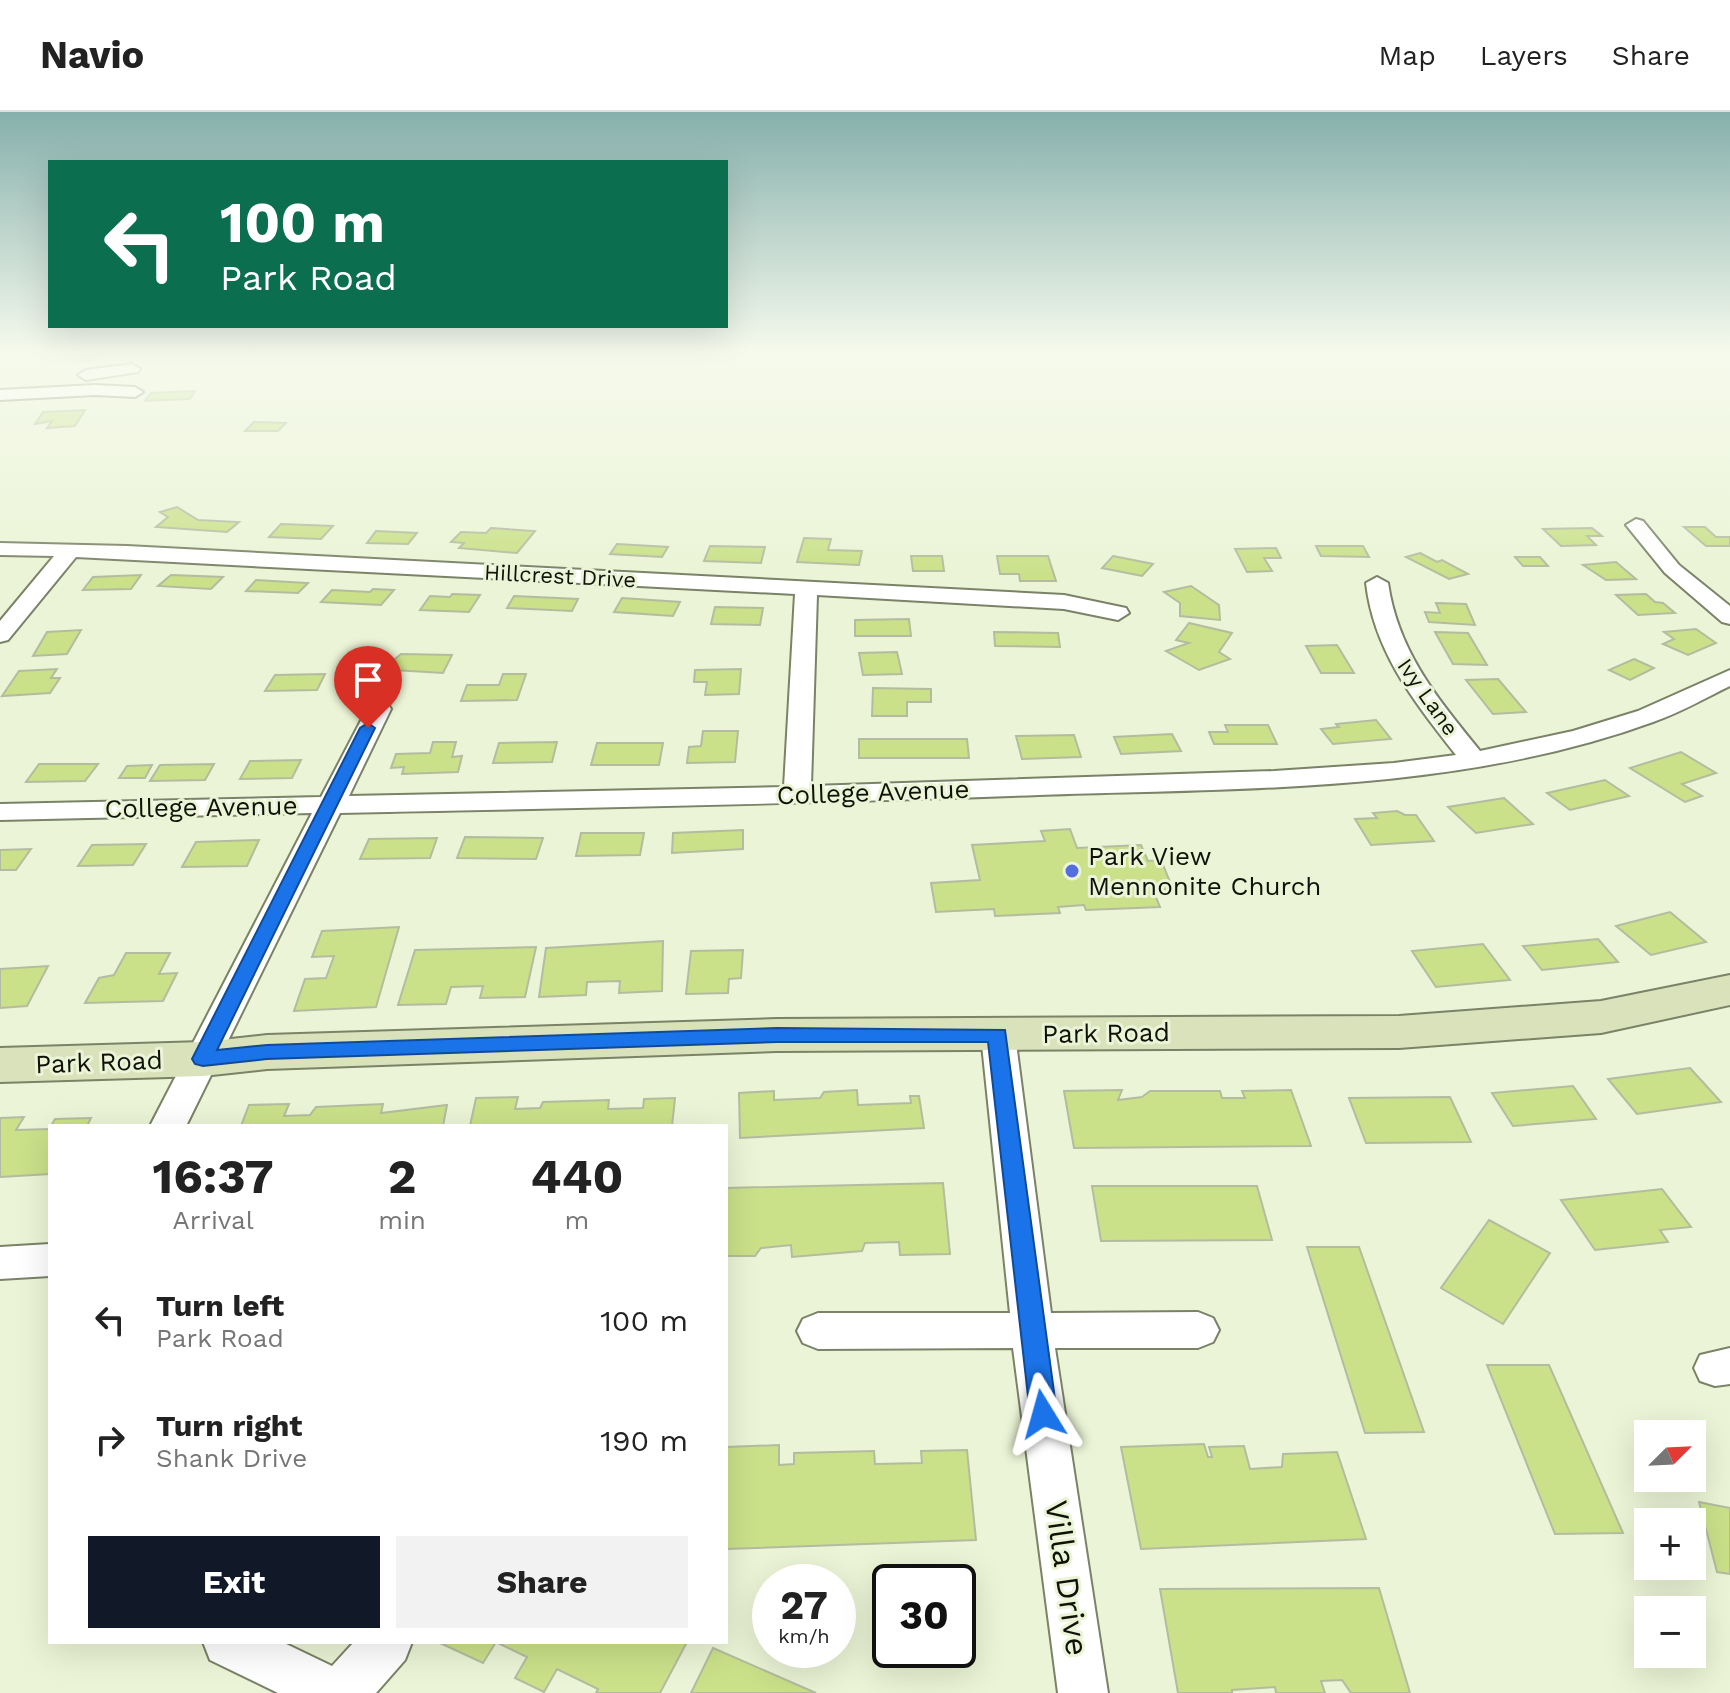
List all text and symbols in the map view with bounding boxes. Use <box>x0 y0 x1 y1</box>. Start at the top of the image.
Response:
text: Navio <box>40 33 144 77</box>
text: Map <box>1379 39 1436 72</box>
text: Layers <box>1480 39 1568 72</box>
text: Share <box>1612 39 1690 72</box>
text: 100 m <box>220 190 385 256</box>
icon: left <box>88 192 192 296</box>
text: Park Road <box>220 257 397 299</box>
street label: Hillcrest Drive <box>483 560 637 592</box>
pin <box>334 646 402 728</box>
street label: Ivy Lane <box>1392 654 1464 740</box>
icon: arrive <box>346 658 390 702</box>
street label: College Avenue <box>776 774 970 810</box>
street label: College Avenue <box>104 790 298 824</box>
place label: Park View Mennonite Church <box>1088 841 1321 901</box>
marker: Park View Mennonite Church <box>1063 862 1081 880</box>
street label: Park Road <box>1042 1017 1170 1049</box>
street label: Park Road <box>35 1045 163 1079</box>
text: 16:37 <box>153 1148 274 1205</box>
text: 2 <box>388 1148 416 1205</box>
text: 440 <box>531 1148 623 1205</box>
text: Arrival <box>173 1205 254 1235</box>
text: min <box>378 1205 426 1235</box>
text: m <box>565 1205 589 1235</box>
text: Turn left <box>156 1288 284 1323</box>
icon: left <box>88 1298 132 1342</box>
text: 100 m <box>600 1303 688 1338</box>
text: Park Road <box>156 1323 284 1353</box>
position arrow <box>1001 1372 1085 1456</box>
text: Turn right <box>156 1408 302 1443</box>
icon: right <box>88 1418 132 1462</box>
north arrow <box>1634 1420 1706 1492</box>
map controls <box>1634 1420 1706 1668</box>
text: 190 m <box>600 1423 688 1458</box>
text: Shank Drive <box>156 1443 307 1473</box>
street label: Villa Drive <box>1037 1498 1097 1658</box>
button: + <box>1634 1508 1706 1580</box>
button: Exit <box>88 1536 380 1628</box>
button: Share <box>396 1536 688 1628</box>
speed limit sign: 30 <box>872 1564 976 1668</box>
text: 27 <box>780 1582 828 1629</box>
button: − <box>1634 1596 1706 1668</box>
text: km/h <box>778 1624 830 1648</box>

